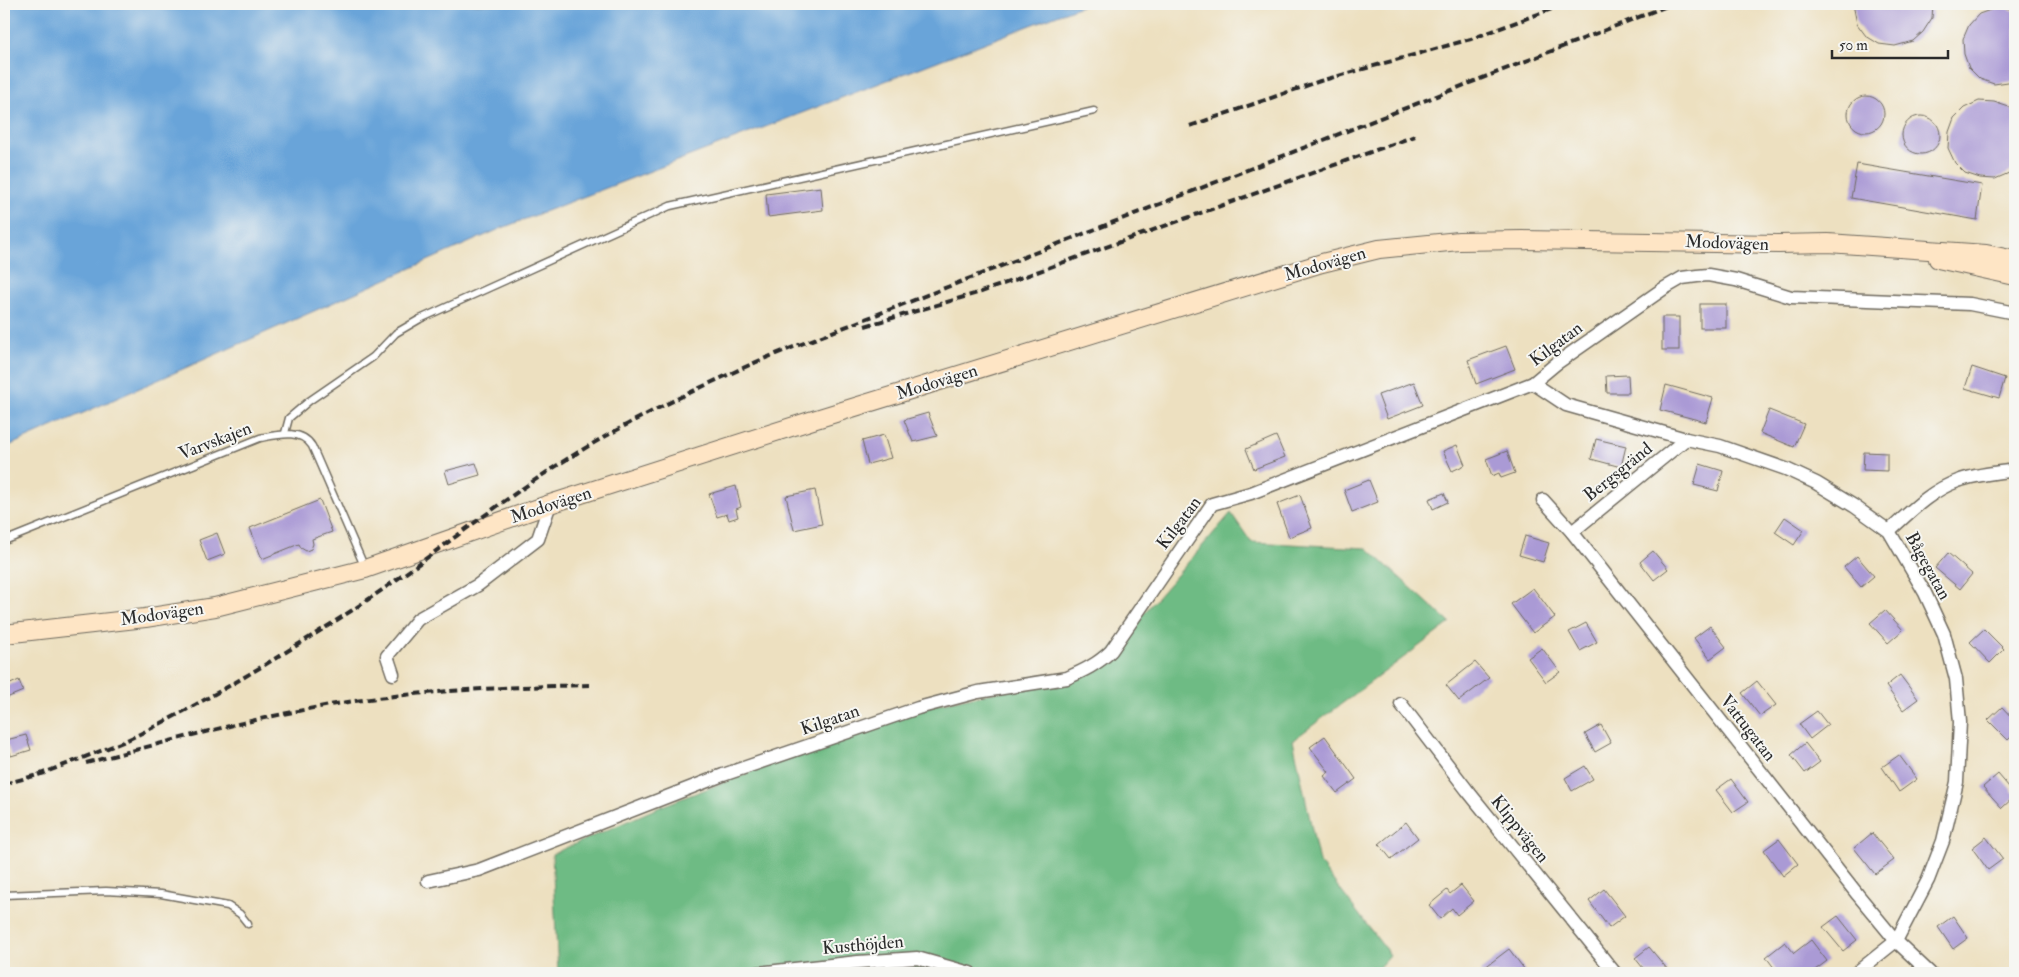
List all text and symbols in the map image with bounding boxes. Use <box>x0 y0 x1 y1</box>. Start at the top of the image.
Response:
scale bar <box>1832 28 1948 60</box>
text: 50 m <box>1839 36 1868 55</box>
street label: Modovägen <box>1685 230 1769 256</box>
street label: Modovägen <box>1282 241 1368 287</box>
street label: Kilgatan <box>1525 317 1587 371</box>
street label: Modovägen <box>894 359 980 405</box>
street label: Varvskajen <box>175 417 255 465</box>
street label: Bergsgränd <box>1579 437 1657 507</box>
street label: Modovägen <box>508 481 594 529</box>
street label: Kilgatan <box>1152 492 1206 554</box>
street label: Bågegatan <box>1900 528 1956 604</box>
street label: Modovägen <box>119 597 205 631</box>
street label: Vattugatan <box>1715 690 1781 766</box>
street label: Kilgatan <box>798 699 862 741</box>
street label: Klippvägen <box>1486 790 1554 868</box>
street label: Kusthöjden <box>821 930 905 960</box>

